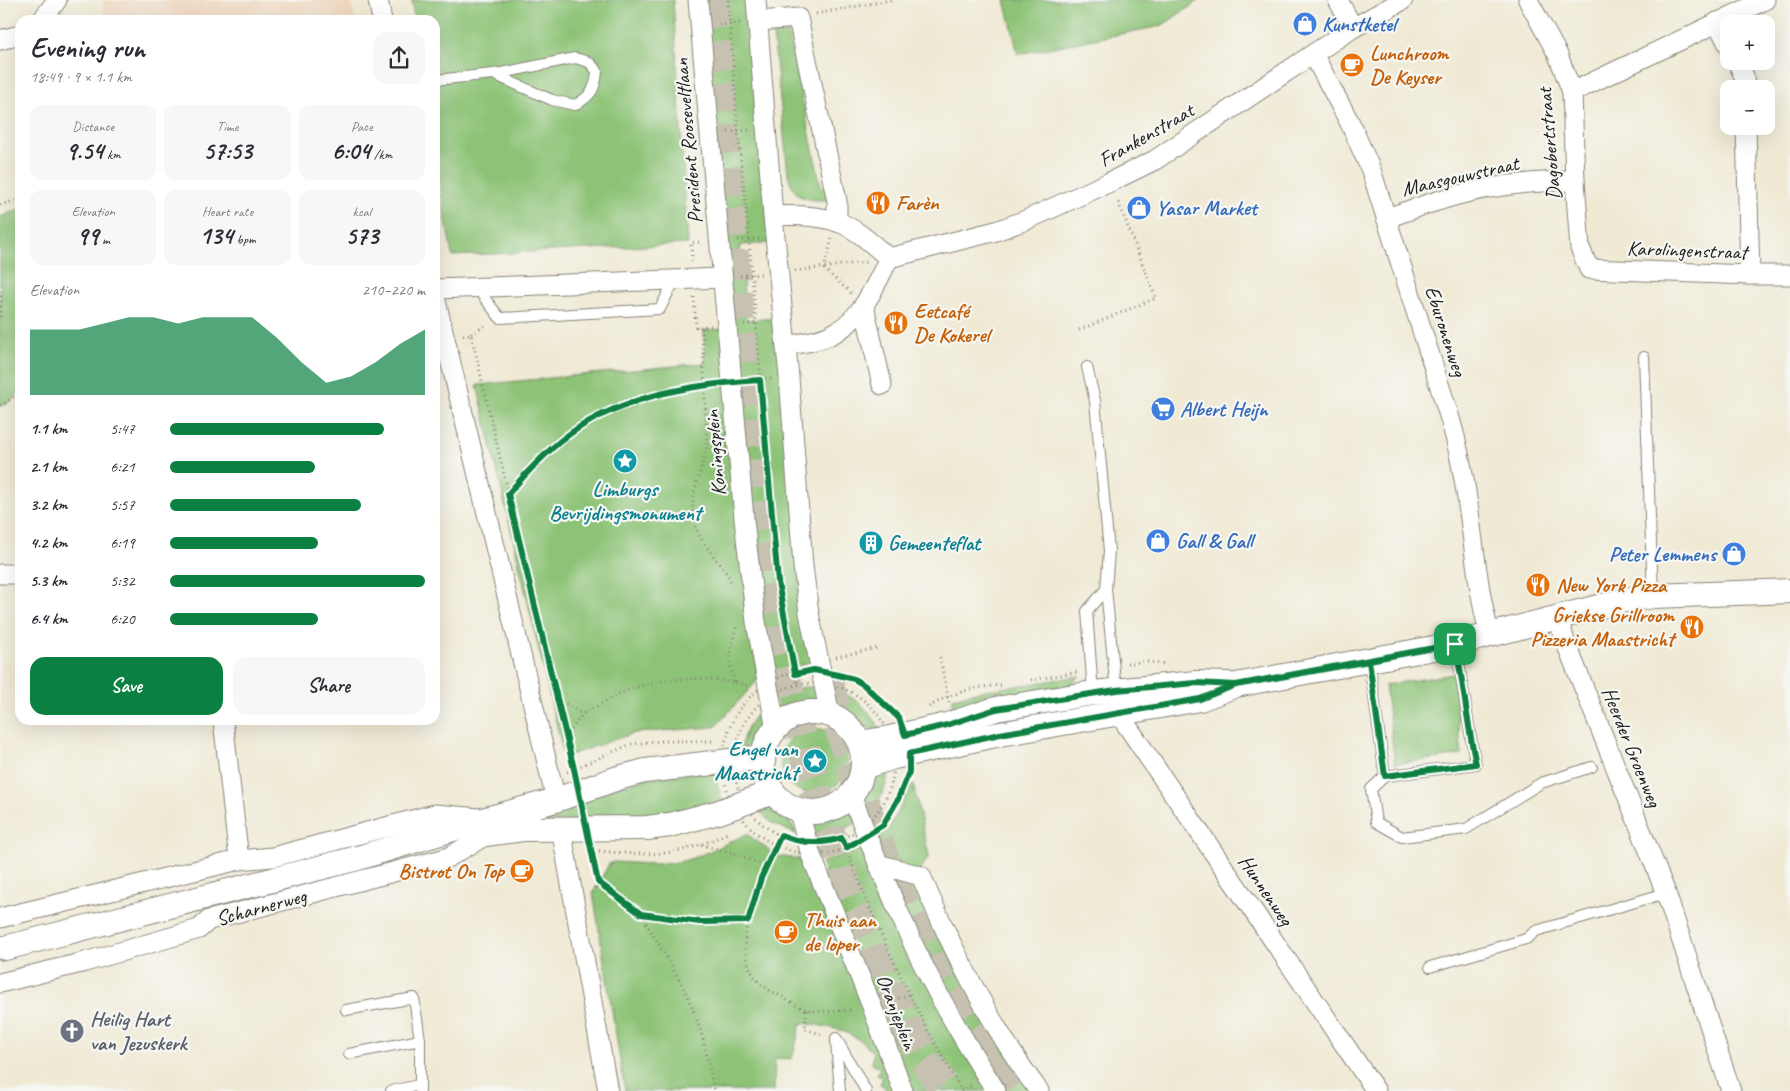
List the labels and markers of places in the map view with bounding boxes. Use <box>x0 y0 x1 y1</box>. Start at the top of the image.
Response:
shop icon: Kunstketel <box>1292 11 1318 37</box>
place label: Kunstketel <box>1322 11 1400 37</box>
place label: Lunchroom De Keyser <box>1370 40 1450 90</box>
cafe icon: Lunchroom De Keyser <box>1339 52 1365 78</box>
restaurant icon: Farèn <box>865 190 891 216</box>
place label: Farèn <box>896 190 940 216</box>
shop icon: Yasar Market <box>1126 195 1152 221</box>
place label: Yasar Market <box>1156 195 1260 221</box>
place label: Eetcafé De Kokerel <box>914 298 993 348</box>
restaurant icon: Eetcafé De Kokerel <box>883 310 909 336</box>
supermarket icon: Albert Heijn <box>1150 396 1176 422</box>
place label: Albert Heijn <box>1180 396 1269 422</box>
place icon: Limburgs Bevrijdingsmonument <box>612 448 638 474</box>
place label: Limburgs Bevrijdingsmonument <box>549 476 704 526</box>
shop icon: Gall & Gall <box>1145 528 1171 554</box>
place label: Gall & Gall <box>1176 528 1257 554</box>
building icon: Gemeenteflat <box>858 530 884 556</box>
place label: Gemeenteflat <box>888 530 982 556</box>
place label: Peter Lemmens <box>1609 541 1719 567</box>
shop icon: Peter Lemmens <box>1721 541 1747 567</box>
restaurant icon: New York Pizza <box>1525 572 1551 598</box>
place label: New York Pizza <box>1556 572 1668 598</box>
place label: Griekse Grillroom Pizzeria Maastricht <box>1530 602 1677 652</box>
restaurant icon: Griekse Grillroom Pizzeria Maastricht <box>1679 614 1705 640</box>
pin <box>1434 623 1476 665</box>
place label: Engel van Maastricht <box>714 736 801 786</box>
place icon: Engel van Maastricht <box>802 748 828 774</box>
place label: Bistrot On Top <box>399 858 506 884</box>
cafe icon: Bistrot On Top <box>509 858 535 884</box>
place label: Thuis aan de loper <box>804 907 877 957</box>
cafe icon: Thuis aan de loper <box>773 919 799 945</box>
place label: Heilig Hart van Jezuskerk <box>90 1006 189 1056</box>
church icon: Heilig Hart van Jezuskerk <box>59 1018 85 1044</box>

